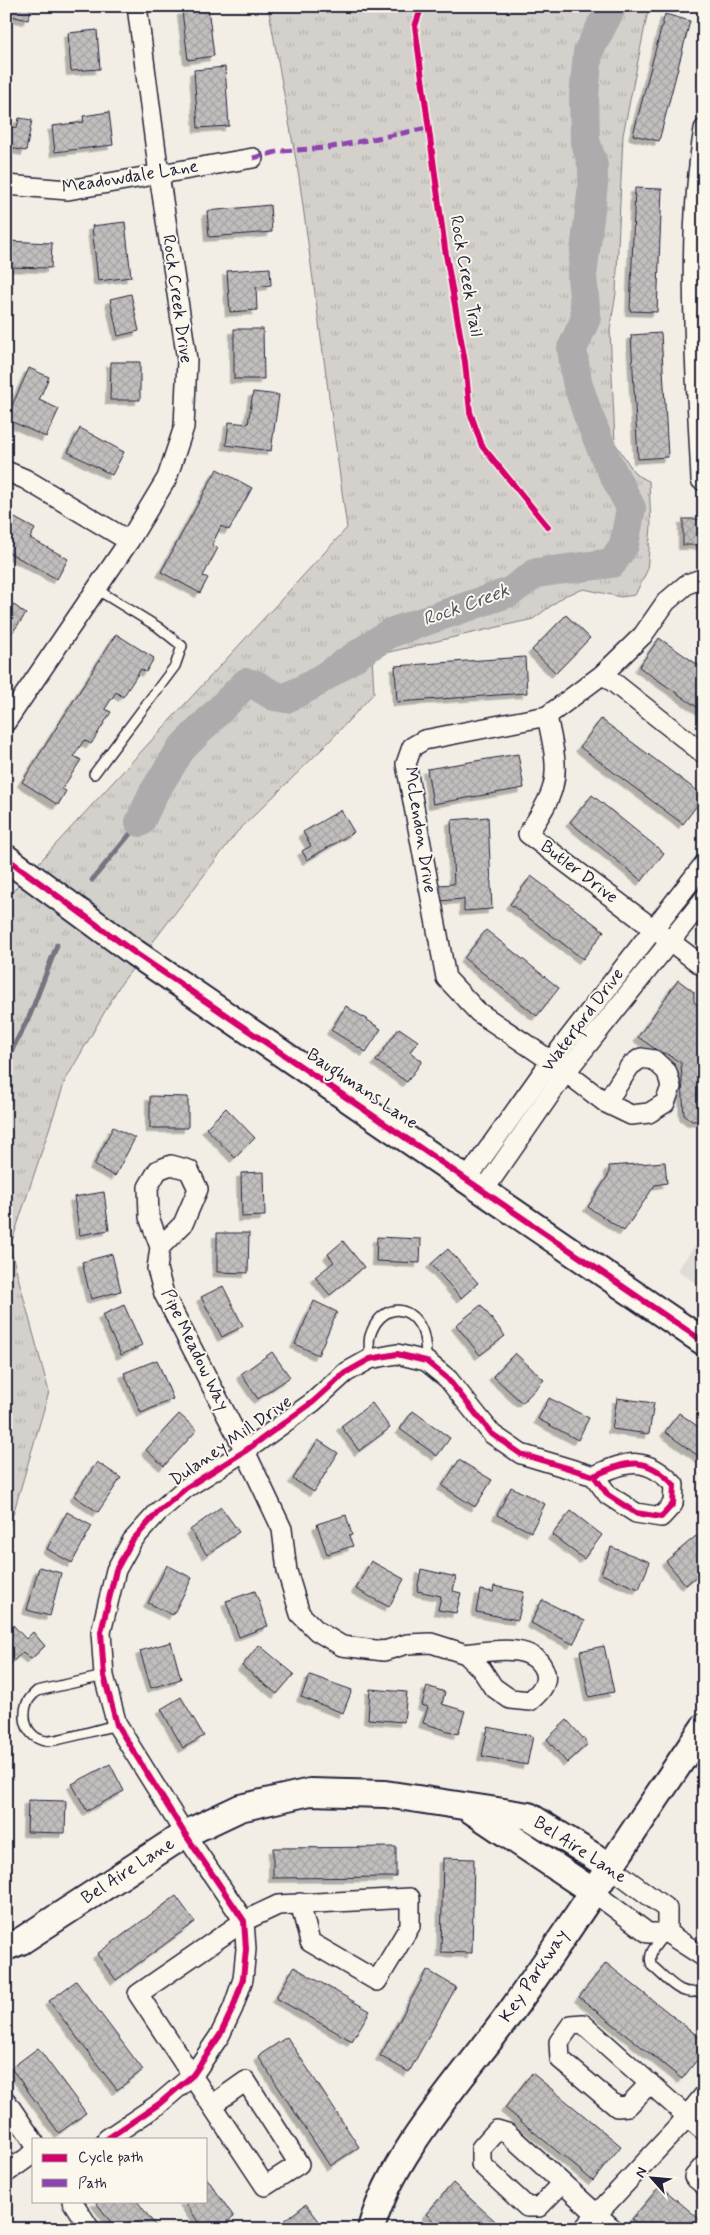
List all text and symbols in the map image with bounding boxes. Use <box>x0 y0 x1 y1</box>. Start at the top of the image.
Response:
street label: Meadowdale Lane <box>60 154 200 200</box>
street label: Rock Creek Trail <box>444 214 488 338</box>
street label: Rock Creek Drive <box>156 233 198 365</box>
water label: Rock Creek <box>419 578 513 632</box>
street label: McLendon Drive <box>398 765 442 895</box>
street label: Butler Drive <box>535 835 623 909</box>
street label: Waterford Drive <box>536 963 631 1078</box>
street label: Baughmans Lane <box>301 1043 422 1137</box>
street label: Pipe Meadow Way <box>155 1285 235 1415</box>
street label: Dulaney Mill Drive <box>165 1390 297 1492</box>
street label: Bel Aire Lane <box>529 1811 631 1889</box>
street label: Bel Aire Lane <box>77 1832 179 1910</box>
street label: Key Parkway <box>494 1925 574 2027</box>
legend <box>32 2138 208 2202</box>
text: Cycle path <box>78 2148 143 2168</box>
north arrow <box>628 2152 678 2202</box>
text: N <box>631 2164 651 2181</box>
text: Path <box>78 2174 107 2194</box>

